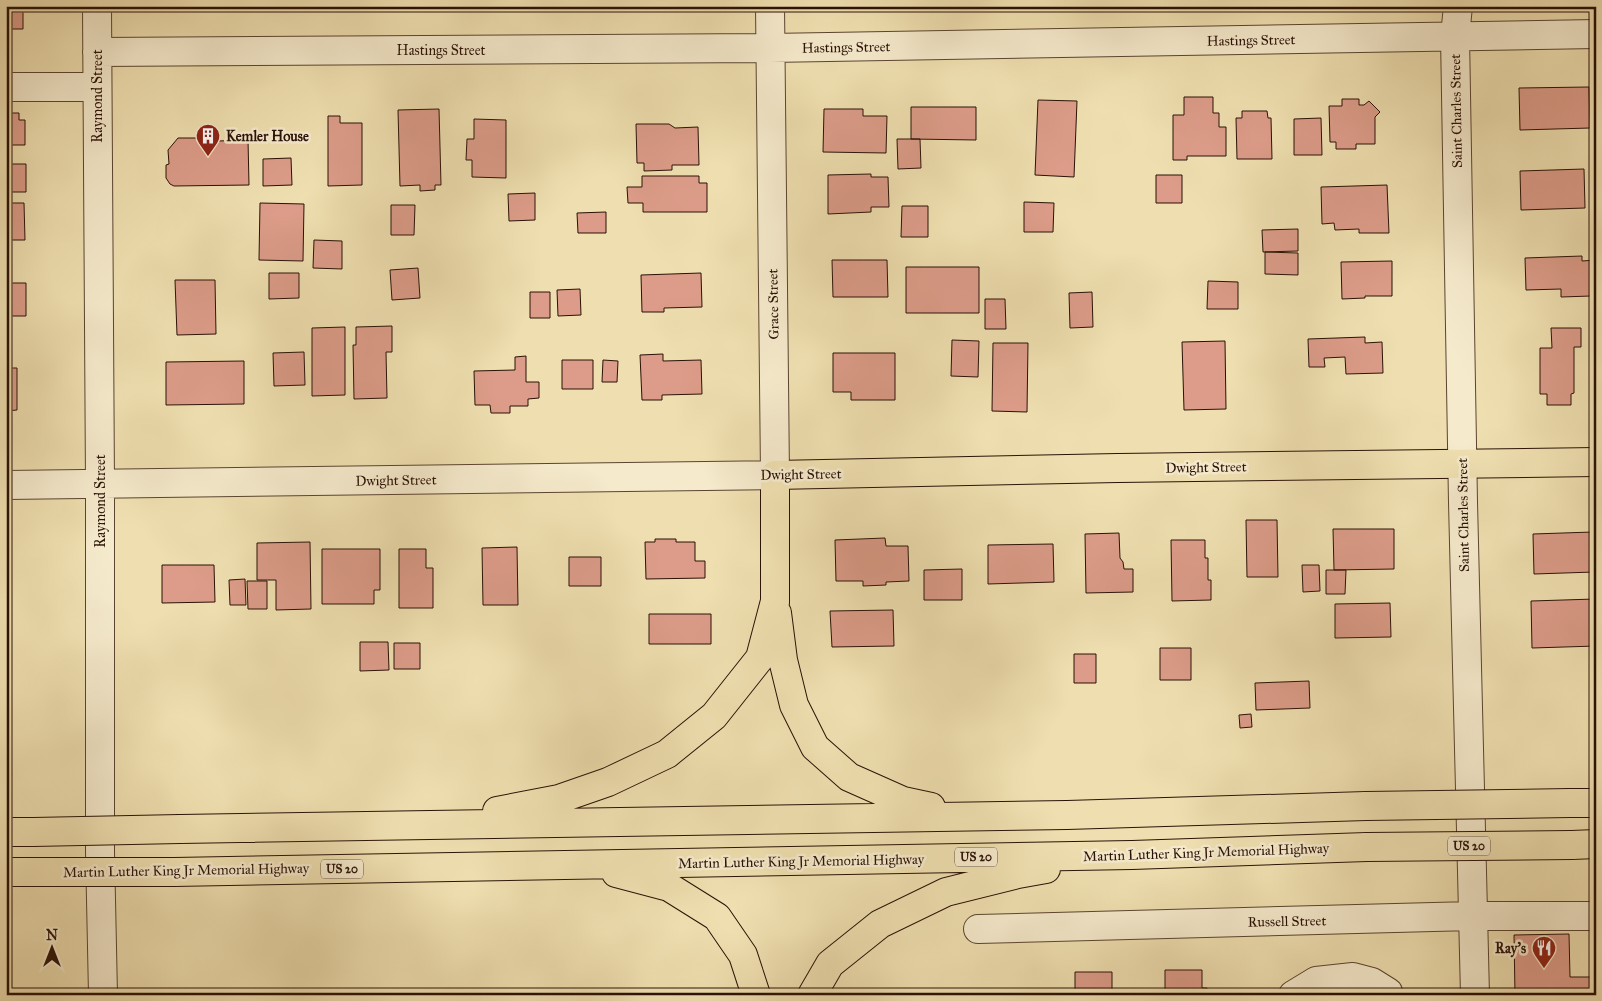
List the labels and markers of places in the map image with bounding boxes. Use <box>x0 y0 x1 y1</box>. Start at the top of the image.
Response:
building icon: Kemler House <box>195 123 221 157</box>
place label: Kemler House <box>226 128 309 145</box>
restaurant icon: Ray's <box>1531 935 1557 969</box>
place label: Ray's <box>1495 940 1526 958</box>

